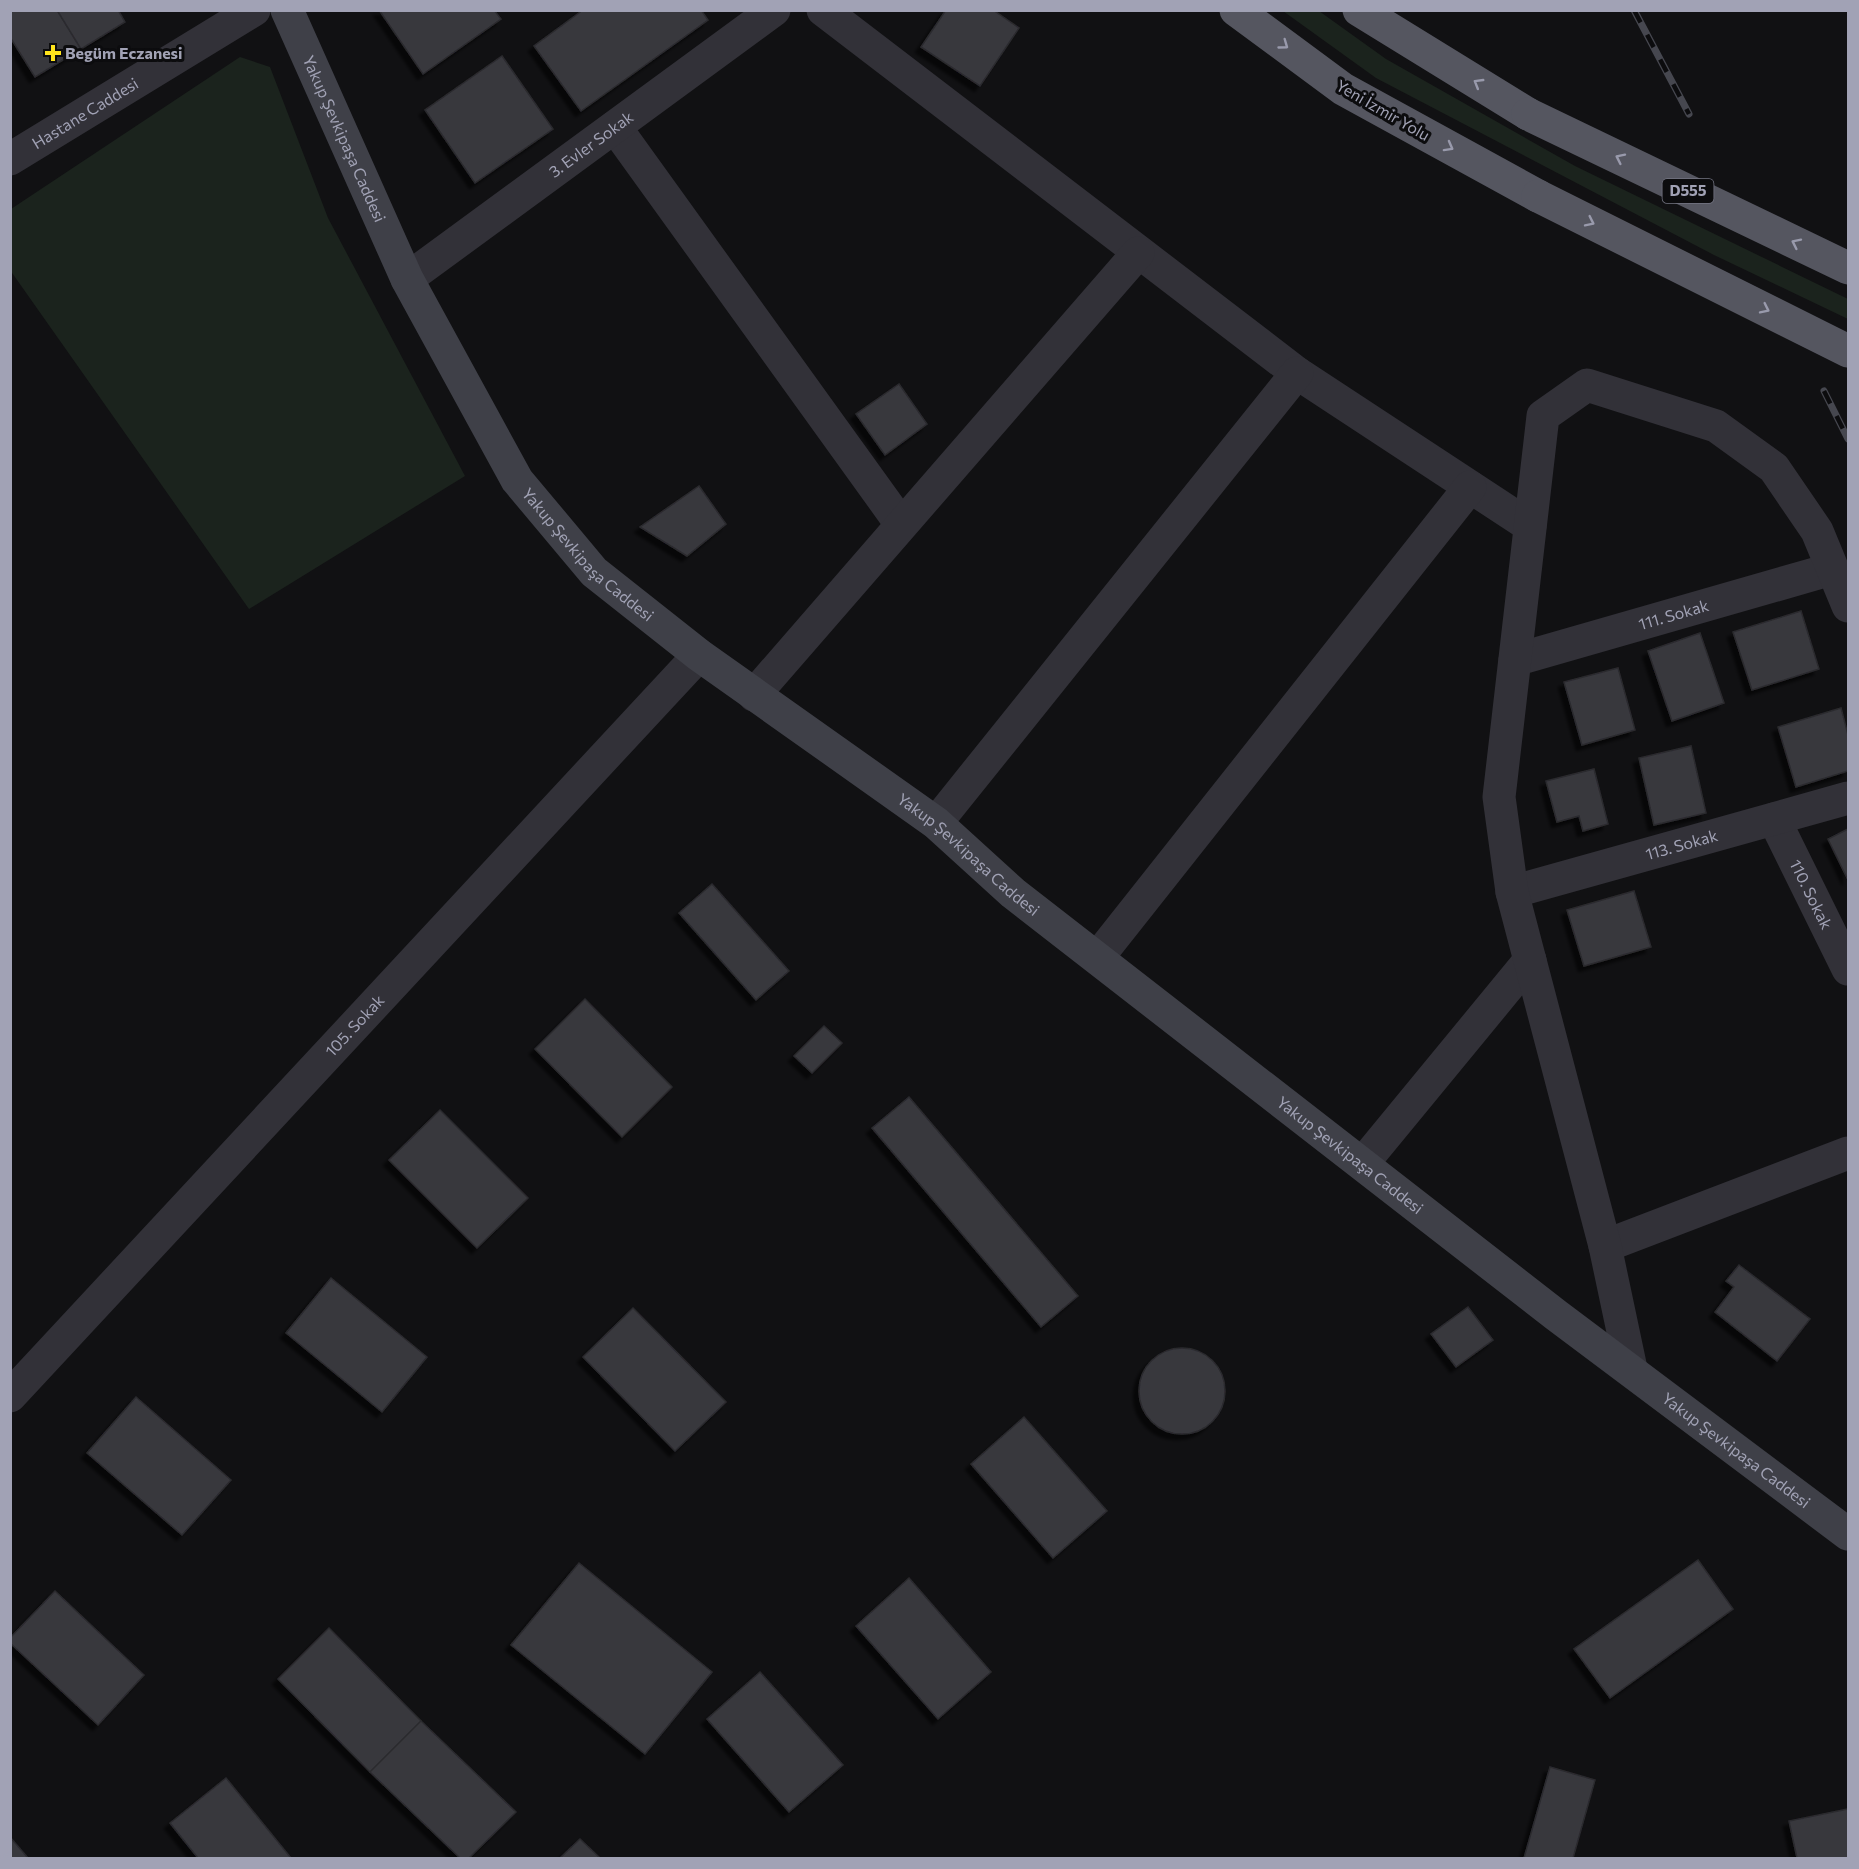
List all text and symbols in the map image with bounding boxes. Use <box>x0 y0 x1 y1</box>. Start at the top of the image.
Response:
one-way arrow <box>1277 38 1288 49</box>
place label: Begüm Eczanesi <box>65 43 183 62</box>
marker: Begüm Eczanesi <box>46 46 60 60</box>
street label: Yakup Şevkipaşa Caddesi <box>299 52 390 225</box>
street label: Hastane Caddesi <box>28 73 141 152</box>
street label: Yeni İzmir Yolu <box>1333 75 1434 144</box>
one-way arrow <box>1474 79 1484 91</box>
street label: 3. Evler Sokak <box>545 106 637 181</box>
one-way arrow <box>1443 140 1453 151</box>
one-way arrow <box>1616 154 1627 166</box>
road number: D555 <box>1662 179 1714 203</box>
one-way arrow <box>1584 215 1595 227</box>
one-way arrow <box>1791 238 1802 250</box>
one-way arrow <box>1758 302 1769 313</box>
street label: Yakup Şevkipaşa Caddesi <box>519 484 658 625</box>
street label: 111. Sokak <box>1636 595 1711 633</box>
street label: Yakup Şevkipaşa Caddesi <box>894 789 1044 919</box>
street label: 113. Sokak <box>1643 825 1720 863</box>
street label: 110. Sokak <box>1786 856 1837 932</box>
street label: 105. Sokak <box>321 990 388 1060</box>
street label: Yakup Şevkipaşa Caddesi <box>1273 1092 1427 1217</box>
street label: Yakup Şevkipaşa Caddesi <box>1659 1388 1814 1511</box>

